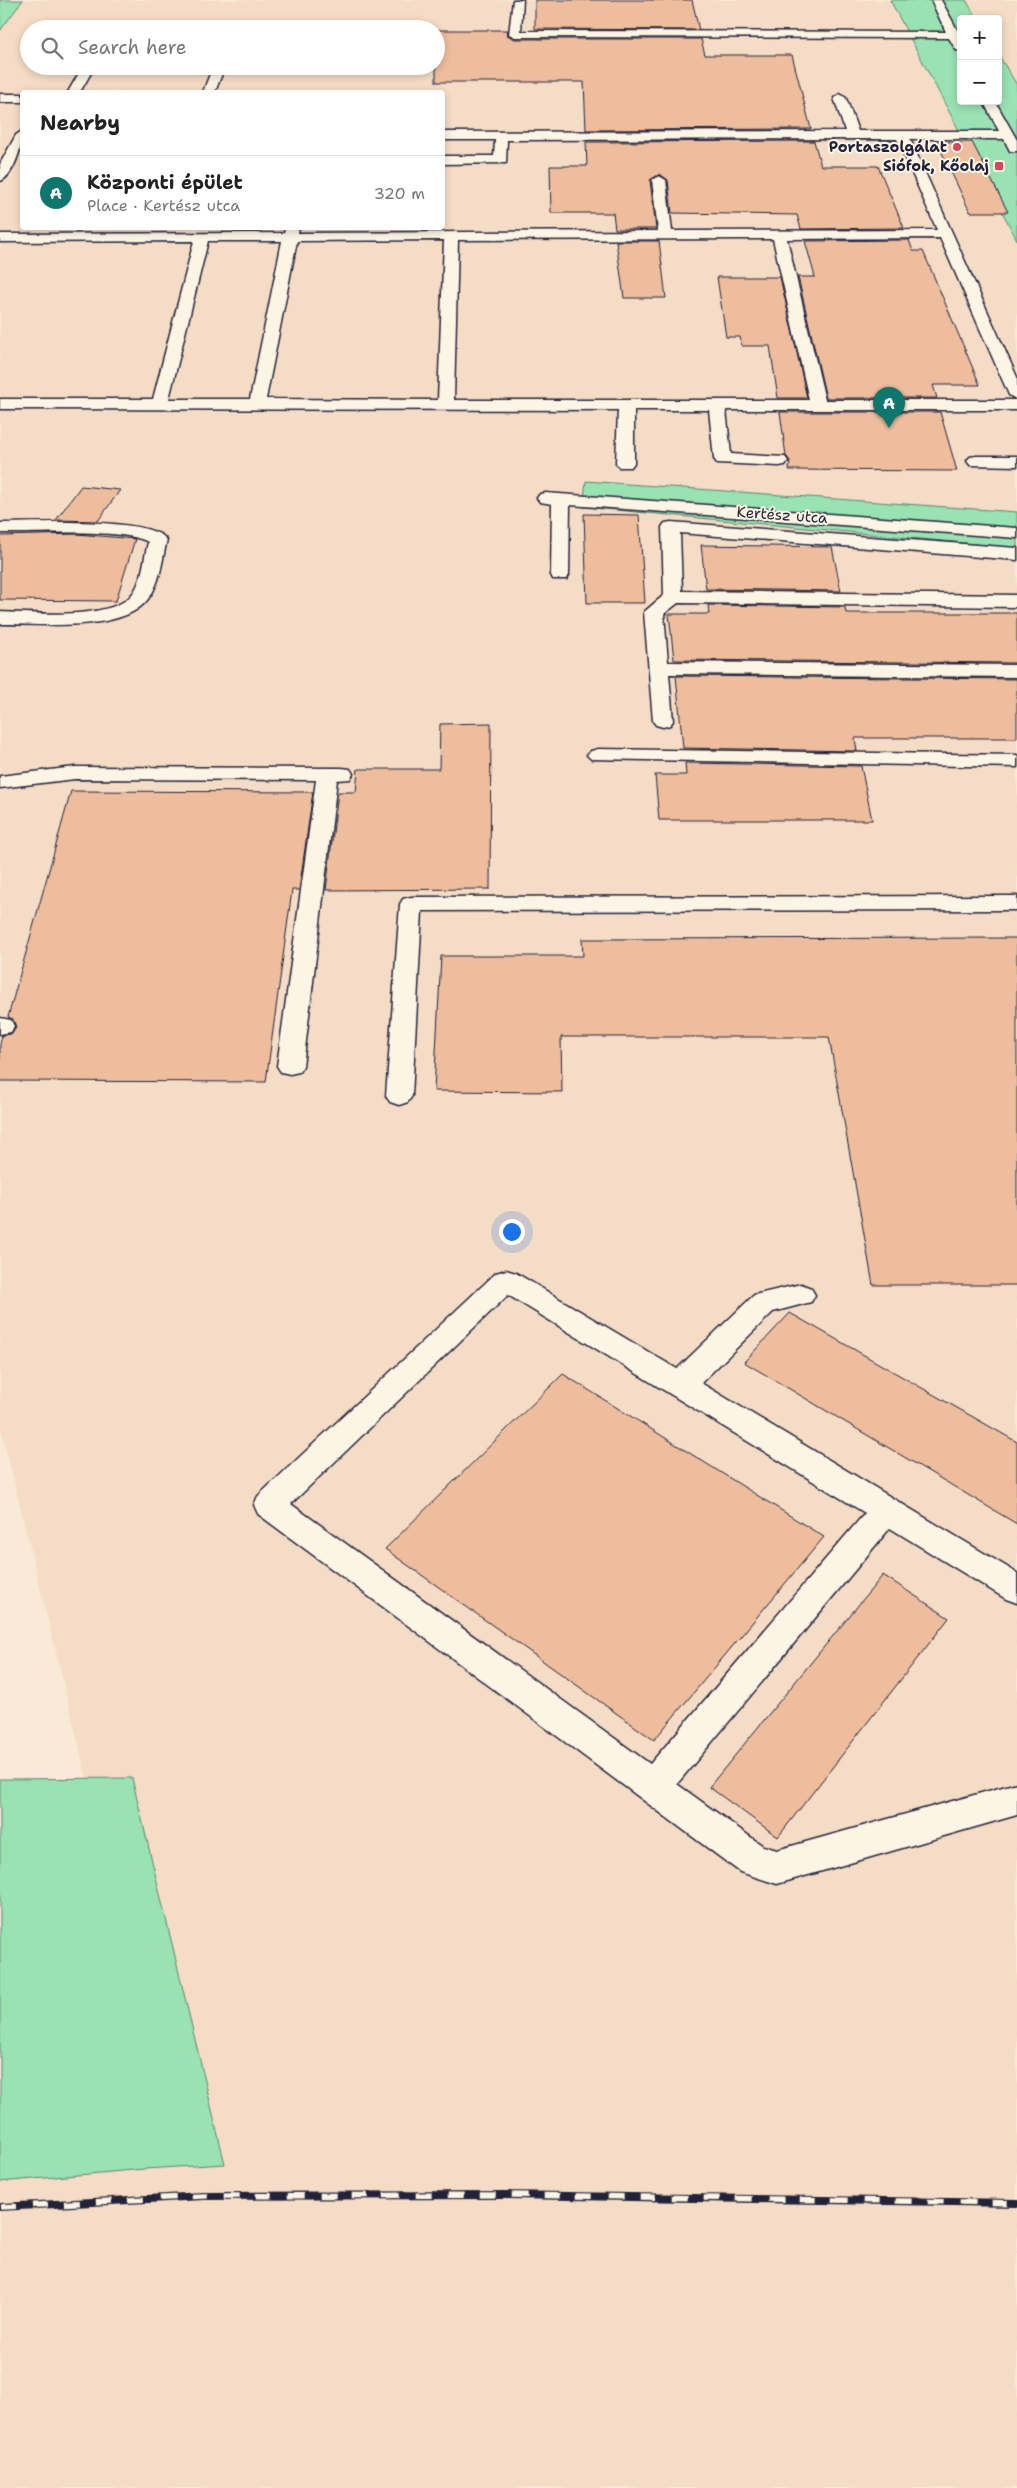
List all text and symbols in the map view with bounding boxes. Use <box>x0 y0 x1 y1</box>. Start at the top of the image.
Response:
map controls <box>957 15 1002 105</box>
button: + <box>957 15 1002 60</box>
search box <box>20 20 445 75</box>
icon: search <box>38 34 66 62</box>
text: Search here <box>78 35 187 60</box>
button: − <box>957 60 1002 105</box>
text: Nearby <box>40 109 120 137</box>
place label: Portaszolgálat <box>829 137 947 157</box>
marker: Portaszolgálat <box>951 141 963 153</box>
place label: Siófok, Kőolaj <box>883 156 989 176</box>
marker: Siófok, Kőolaj <box>993 160 1005 172</box>
text: Központi épület <box>87 170 243 195</box>
text: A <box>50 183 62 204</box>
text: 320 m <box>374 183 425 204</box>
text: Place · Kertész utca <box>87 195 240 216</box>
pin: A <box>873 387 905 428</box>
street label: Kertész utca <box>736 502 829 528</box>
your location <box>499 1219 525 1245</box>

